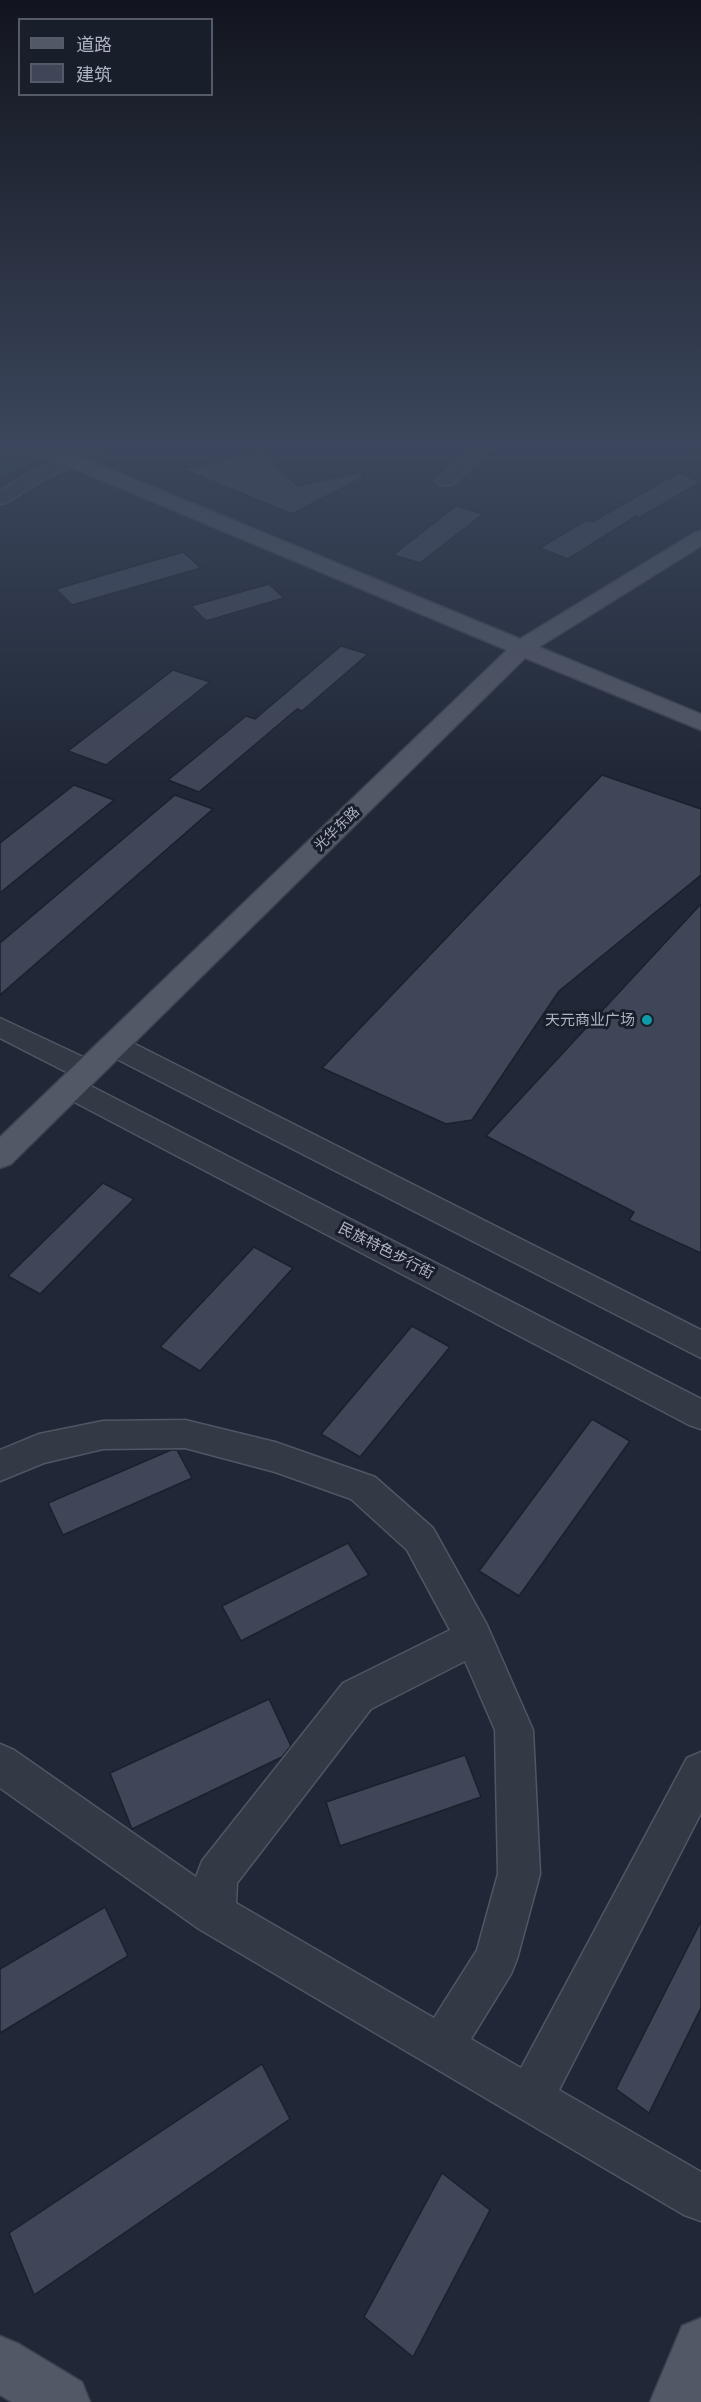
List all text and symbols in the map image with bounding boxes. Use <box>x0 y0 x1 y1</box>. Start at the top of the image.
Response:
legend <box>18 18 213 96</box>
text: 道路 <box>76 33 112 56</box>
text: 建筑 <box>76 63 112 86</box>
street label: 光华东路 <box>311 804 363 854</box>
place label: 天元商业广场 <box>545 1011 635 1029</box>
marker: 天元商业广场 <box>640 1013 654 1027</box>
street label: 民族特色步行街 <box>335 1219 437 1283</box>

